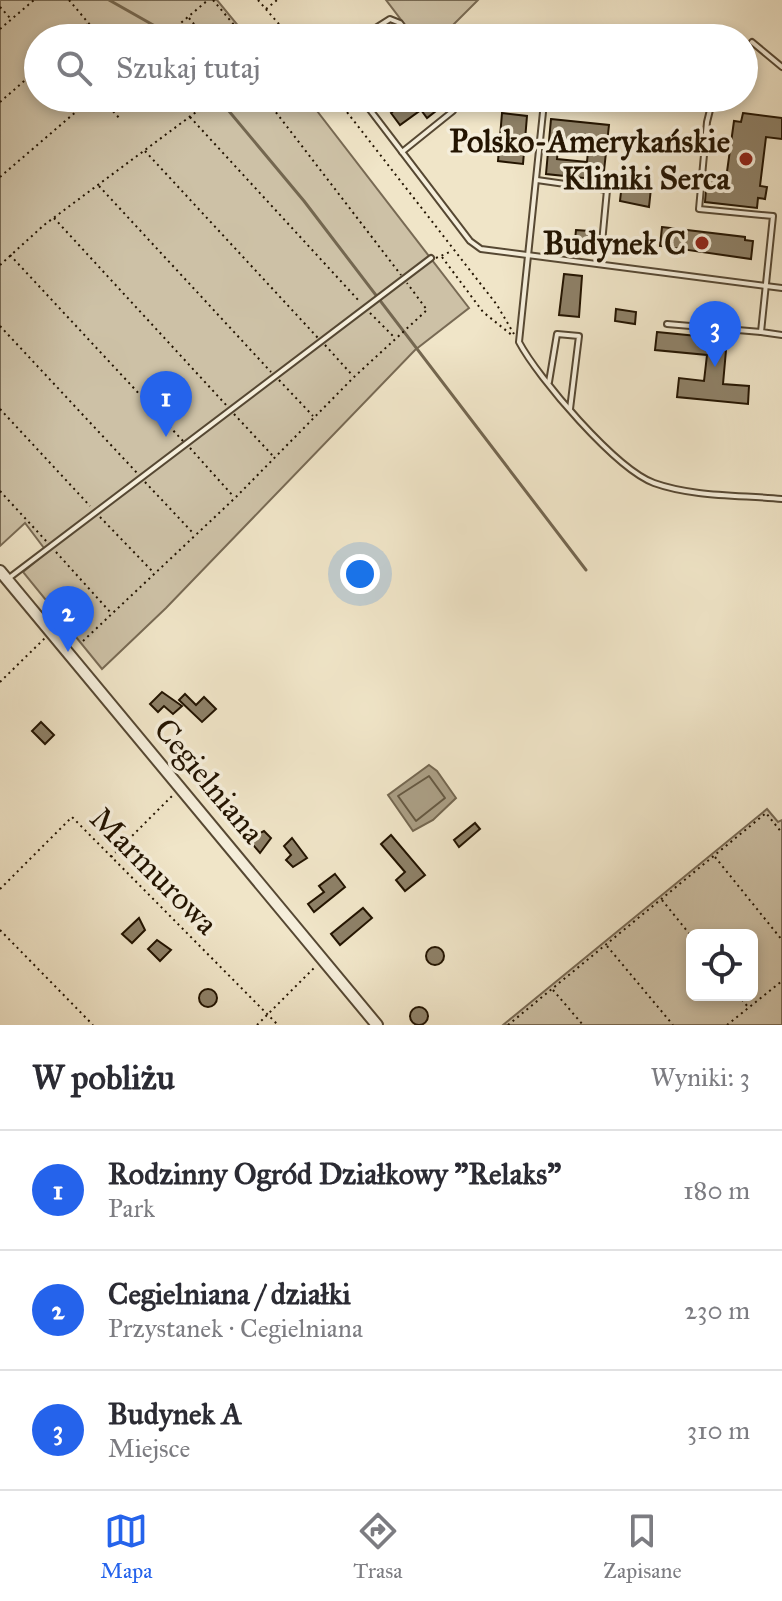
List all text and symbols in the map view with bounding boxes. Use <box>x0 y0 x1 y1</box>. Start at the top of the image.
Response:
search box <box>24 24 758 112</box>
icon: search <box>52 46 96 90</box>
text: Szukaj tutaj <box>116 50 261 86</box>
place label: Polsko-Amerykańskie Kliniki Serca <box>449 122 731 198</box>
marker: Polsko-Amerykańskie Kliniki Serca <box>737 150 755 168</box>
place label: Budynek C <box>543 224 686 263</box>
marker: Budynek C <box>693 234 711 252</box>
pin: 3 <box>689 301 741 367</box>
pin: 1 <box>140 371 192 437</box>
your location <box>340 554 380 594</box>
pin: 2 <box>42 586 94 652</box>
street label: Cegielniana <box>145 711 273 852</box>
street label: Marmurowa <box>82 799 226 943</box>
map controls <box>686 929 758 1001</box>
button: locate <box>686 929 758 1001</box>
text: W pobliżu <box>32 1057 175 1098</box>
text: Wyniki: 3 <box>650 1061 750 1093</box>
text: Rodzinny Ogród Działkowy "Relaks" <box>108 1156 561 1192</box>
text: 1 <box>53 1174 63 1206</box>
text: 180 m <box>683 1174 750 1206</box>
text: Park <box>108 1192 155 1224</box>
text: Cegielniana / działki <box>108 1276 351 1312</box>
text: 2 <box>52 1294 64 1326</box>
text: 230 m <box>684 1294 750 1326</box>
text: Przystanek · Cegielniana <box>108 1312 363 1344</box>
text: Budynek A <box>108 1396 242 1432</box>
text: 3 <box>53 1414 63 1446</box>
text: 310 m <box>687 1414 750 1446</box>
text: Miejsce <box>108 1432 190 1464</box>
tab: Mapa <box>100 1509 153 1584</box>
tab: Trasa <box>353 1509 403 1584</box>
tab: Zapisane <box>603 1509 682 1584</box>

